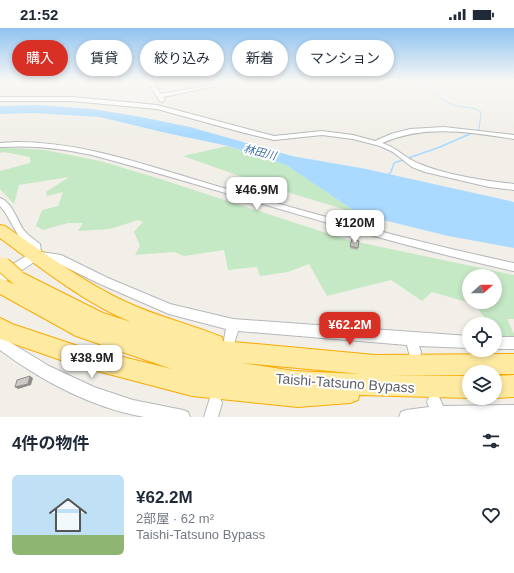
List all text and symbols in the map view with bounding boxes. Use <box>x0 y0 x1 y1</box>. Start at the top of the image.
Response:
text: 21:52 <box>20 6 58 23</box>
chip: 購入 <box>12 40 68 76</box>
chip: 賃貸 <box>76 40 132 76</box>
chip: 絞り込み <box>140 40 224 76</box>
chip: 新着 <box>232 40 288 76</box>
chip: マンション <box>296 40 394 76</box>
water label: 林田川 <box>243 142 278 162</box>
pin: ¥46.9M <box>224 177 290 211</box>
text: ¥46.9M <box>235 182 279 197</box>
pin: ¥120M <box>327 210 383 244</box>
text: ¥120M <box>335 215 375 230</box>
north arrow <box>462 269 502 309</box>
map controls <box>462 269 502 405</box>
pin: ¥62.2M <box>317 312 383 346</box>
text: ¥62.2M <box>328 317 372 332</box>
button: locate <box>462 317 502 357</box>
pin: ¥38.9M <box>59 345 125 379</box>
text: ¥38.9M <box>70 350 114 365</box>
button: layers <box>462 365 502 405</box>
street label: Taishi-Tatsuno Bypass <box>275 370 415 396</box>
icon: filters <box>480 430 502 452</box>
text: 4件の物件 <box>12 434 89 453</box>
text: ¥62.2M <box>136 488 193 507</box>
icon: home <box>44 491 92 539</box>
icon: heart <box>480 504 502 526</box>
text: 2部屋 · 62 m² <box>136 511 214 526</box>
text: Taishi-Tatsuno Bypass <box>136 527 265 542</box>

